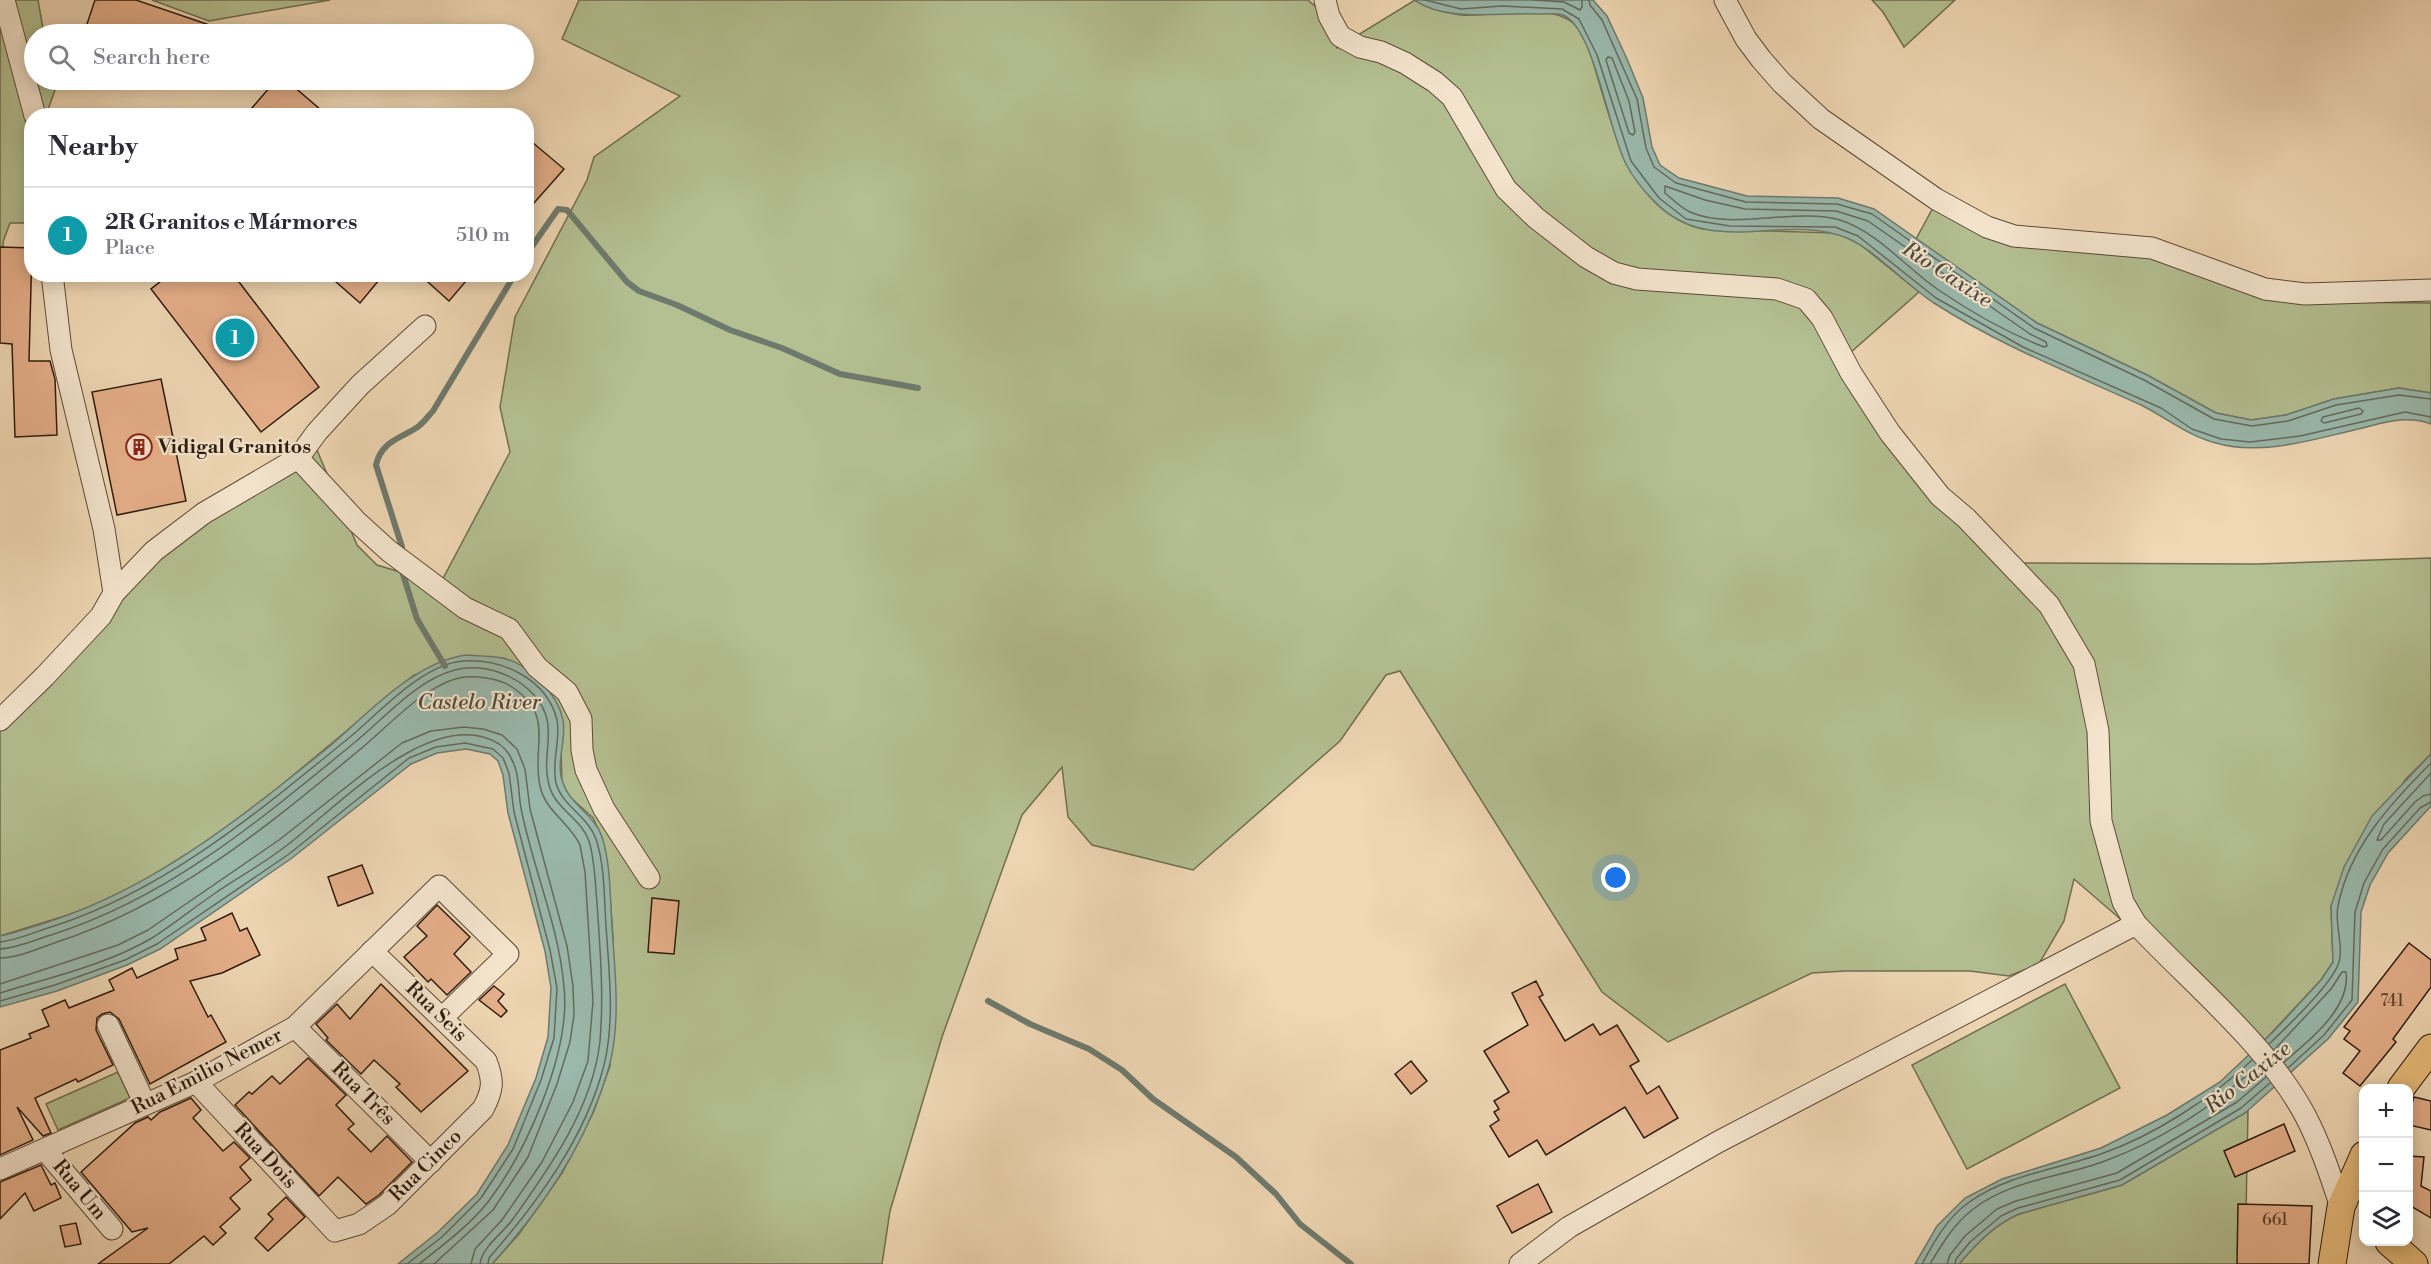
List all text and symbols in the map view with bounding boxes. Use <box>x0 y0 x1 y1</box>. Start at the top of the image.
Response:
search box <box>24 24 534 90</box>
icon: search <box>45 41 78 74</box>
text: Search here <box>93 44 210 71</box>
text: Nearby <box>48 131 138 163</box>
text: 2R Granitos e Mármores <box>105 209 358 236</box>
text: 1 <box>63 223 72 248</box>
text: 510 m <box>456 223 510 248</box>
text: Place <box>105 236 155 261</box>
water label: Rio Caxixe <box>1896 236 1997 314</box>
pin: 1 <box>216 316 254 360</box>
building icon: Vidigal Granitos <box>124 432 154 462</box>
place label: Vidigal Granitos <box>157 435 311 460</box>
water label: Castelo River <box>417 690 542 716</box>
your location <box>1601 863 1630 892</box>
street label: Rua Seis <box>400 976 472 1048</box>
house number: 741 <box>2380 991 2404 1011</box>
street label: Rua Emilio Nemer <box>127 1023 287 1121</box>
water label: Rio Caxixe <box>2199 1036 2296 1120</box>
street label: Rua Três <box>326 1057 400 1131</box>
map controls <box>2359 1084 2413 1246</box>
button: + <box>2359 1084 2413 1138</box>
street label: Rua Dois <box>228 1118 302 1194</box>
street label: Rua Cinco <box>384 1124 468 1208</box>
button: − <box>2359 1138 2413 1192</box>
street label: Rua Um <box>47 1155 112 1226</box>
button: layers <box>2359 1192 2413 1246</box>
house number: 661 <box>2262 1210 2288 1230</box>

